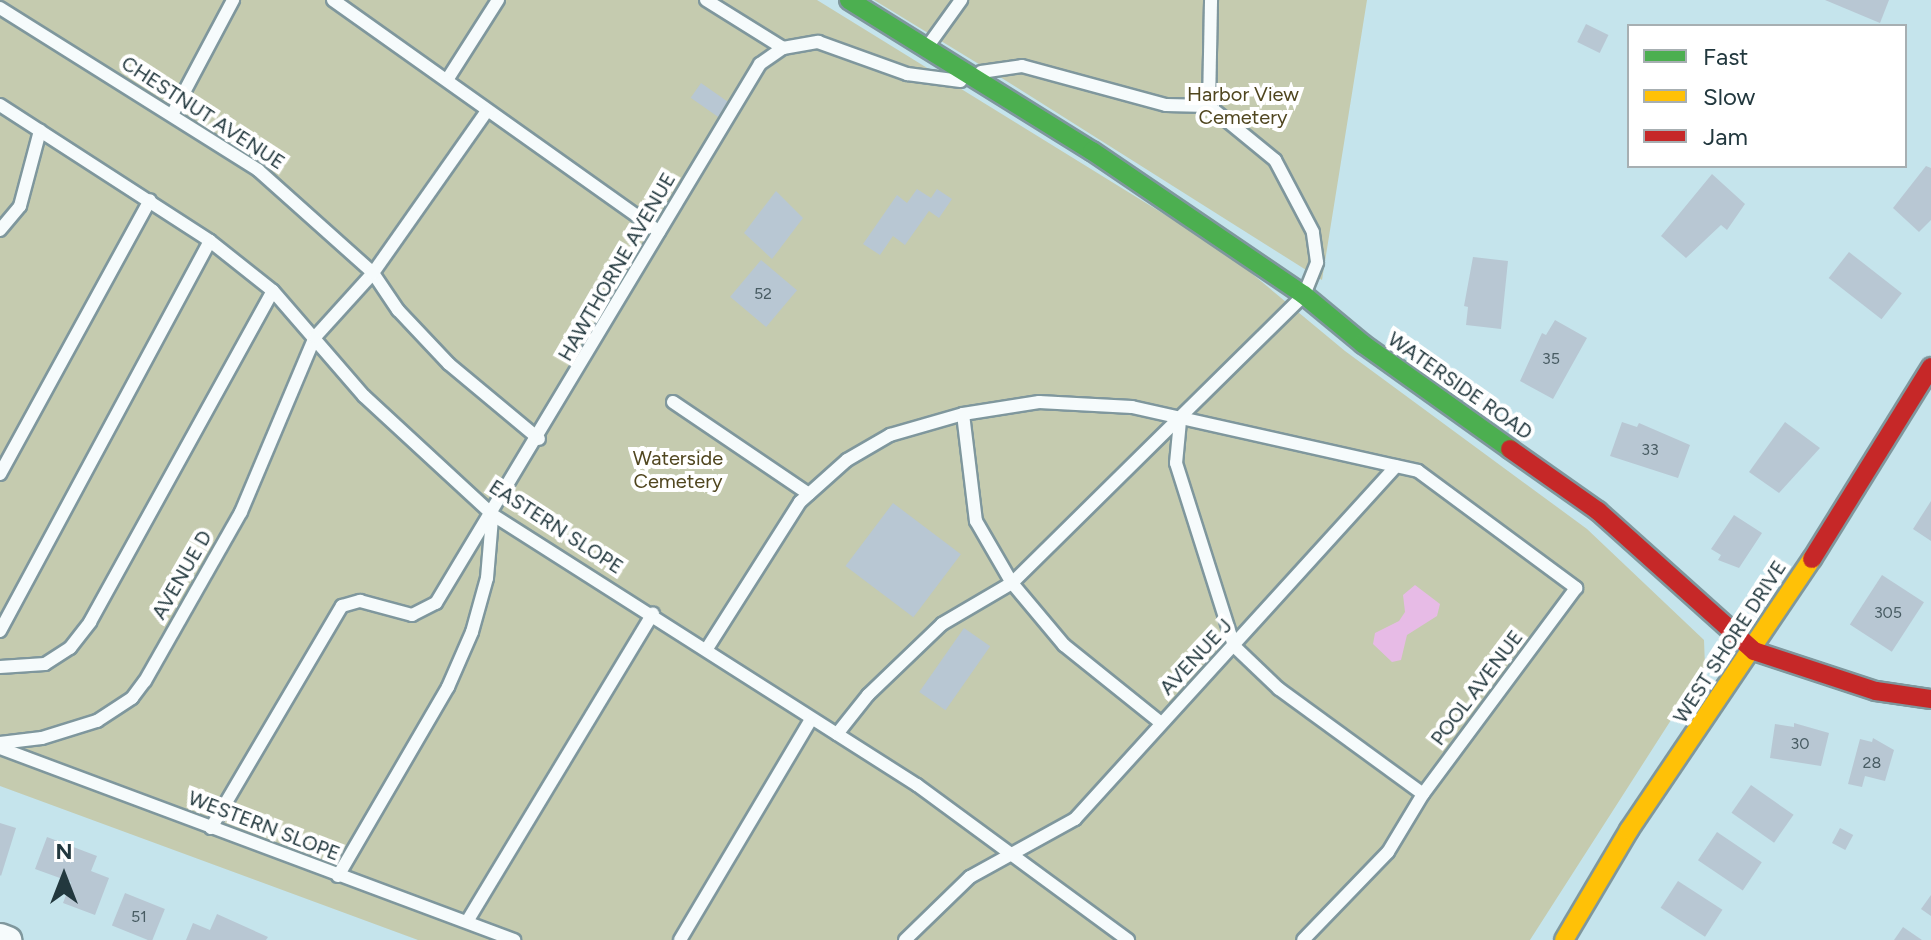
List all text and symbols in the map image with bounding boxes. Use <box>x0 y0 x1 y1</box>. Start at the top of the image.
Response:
legend <box>1627 24 1907 168</box>
text: Fast <box>1703 42 1748 71</box>
street label: CHESTNUT AVENUE <box>117 51 289 175</box>
text: Slow <box>1703 82 1755 111</box>
park label: Harbor View Cemetery <box>1187 83 1299 130</box>
text: Jam <box>1703 122 1748 151</box>
street label: HAWTHORNE AVENUE <box>553 169 681 365</box>
house number: 52 <box>754 284 772 304</box>
street label: WATERSIDE ROAD <box>1383 327 1537 445</box>
house number: 35 <box>1542 349 1560 369</box>
house number: 33 <box>1641 440 1659 460</box>
park label: Waterside Cemetery <box>633 447 723 494</box>
street label: EASTERN SLOPE <box>485 475 627 579</box>
street label: AVENUE D <box>147 526 217 624</box>
street label: WEST SHORE DRIVE <box>1669 556 1791 728</box>
house number: 305 <box>1874 603 1902 623</box>
street label: AVENUE J <box>1155 614 1237 700</box>
street label: POOL AVENUE <box>1426 626 1528 750</box>
house number: 30 <box>1791 734 1809 754</box>
house number: 28 <box>1863 753 1881 773</box>
street label: WESTERN SLOPE <box>185 786 343 866</box>
north arrow <box>24 836 104 916</box>
text: N <box>55 838 73 865</box>
house number: 51 <box>131 907 147 927</box>

